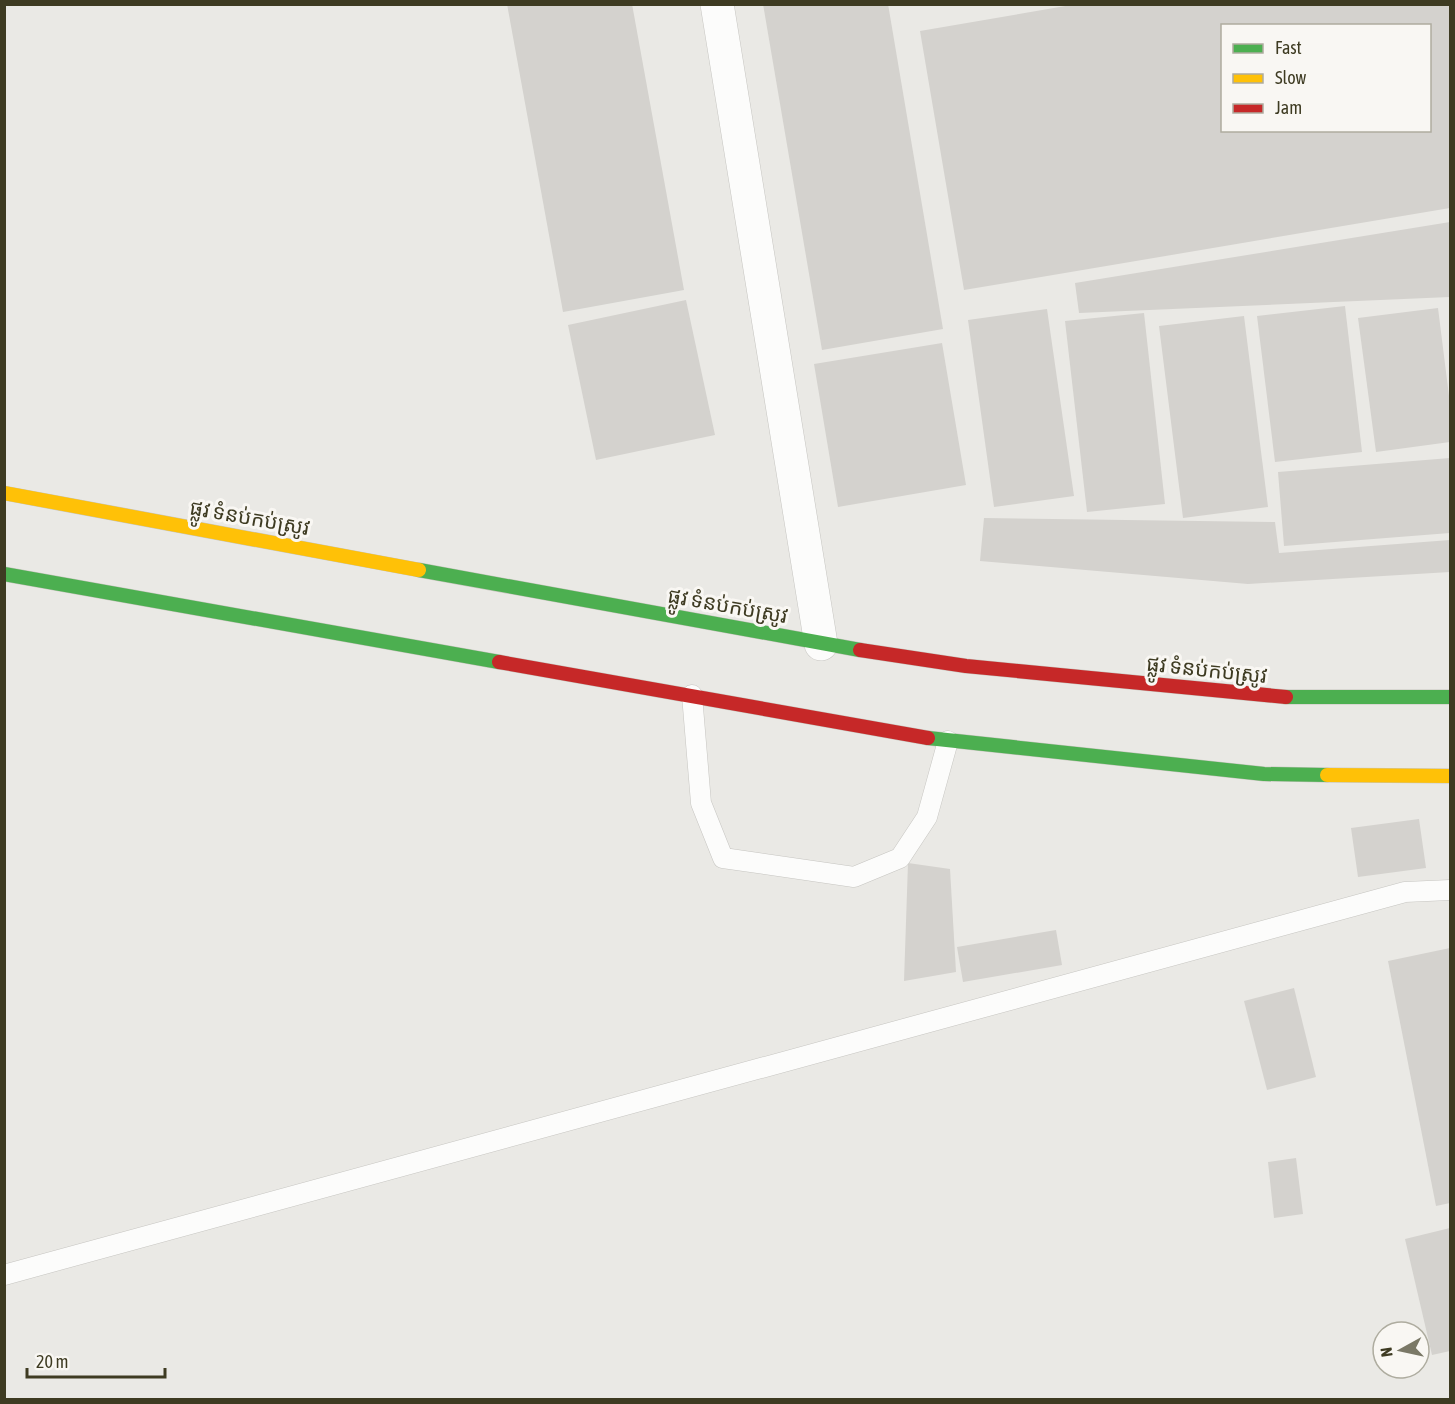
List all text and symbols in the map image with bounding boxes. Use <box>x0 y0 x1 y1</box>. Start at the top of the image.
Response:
legend <box>1221 24 1431 132</box>
text: Fast <box>1275 37 1302 58</box>
text: Slow <box>1275 67 1306 88</box>
text: Jam <box>1275 97 1302 118</box>
street label: ផ្លូវ ទំនប់កប់ស្រូវ <box>187 495 312 547</box>
street label: ផ្លូវ ទំនប់កប់ស្រូវ <box>665 583 790 635</box>
street label: ផ្លូវ ទំនប់កប់ស្រូវ <box>1145 651 1269 695</box>
north arrow <box>1371 1320 1431 1380</box>
scale bar <box>27 1341 165 1379</box>
text: N <box>1377 1346 1396 1358</box>
text: 20 m <box>36 1351 68 1372</box>

